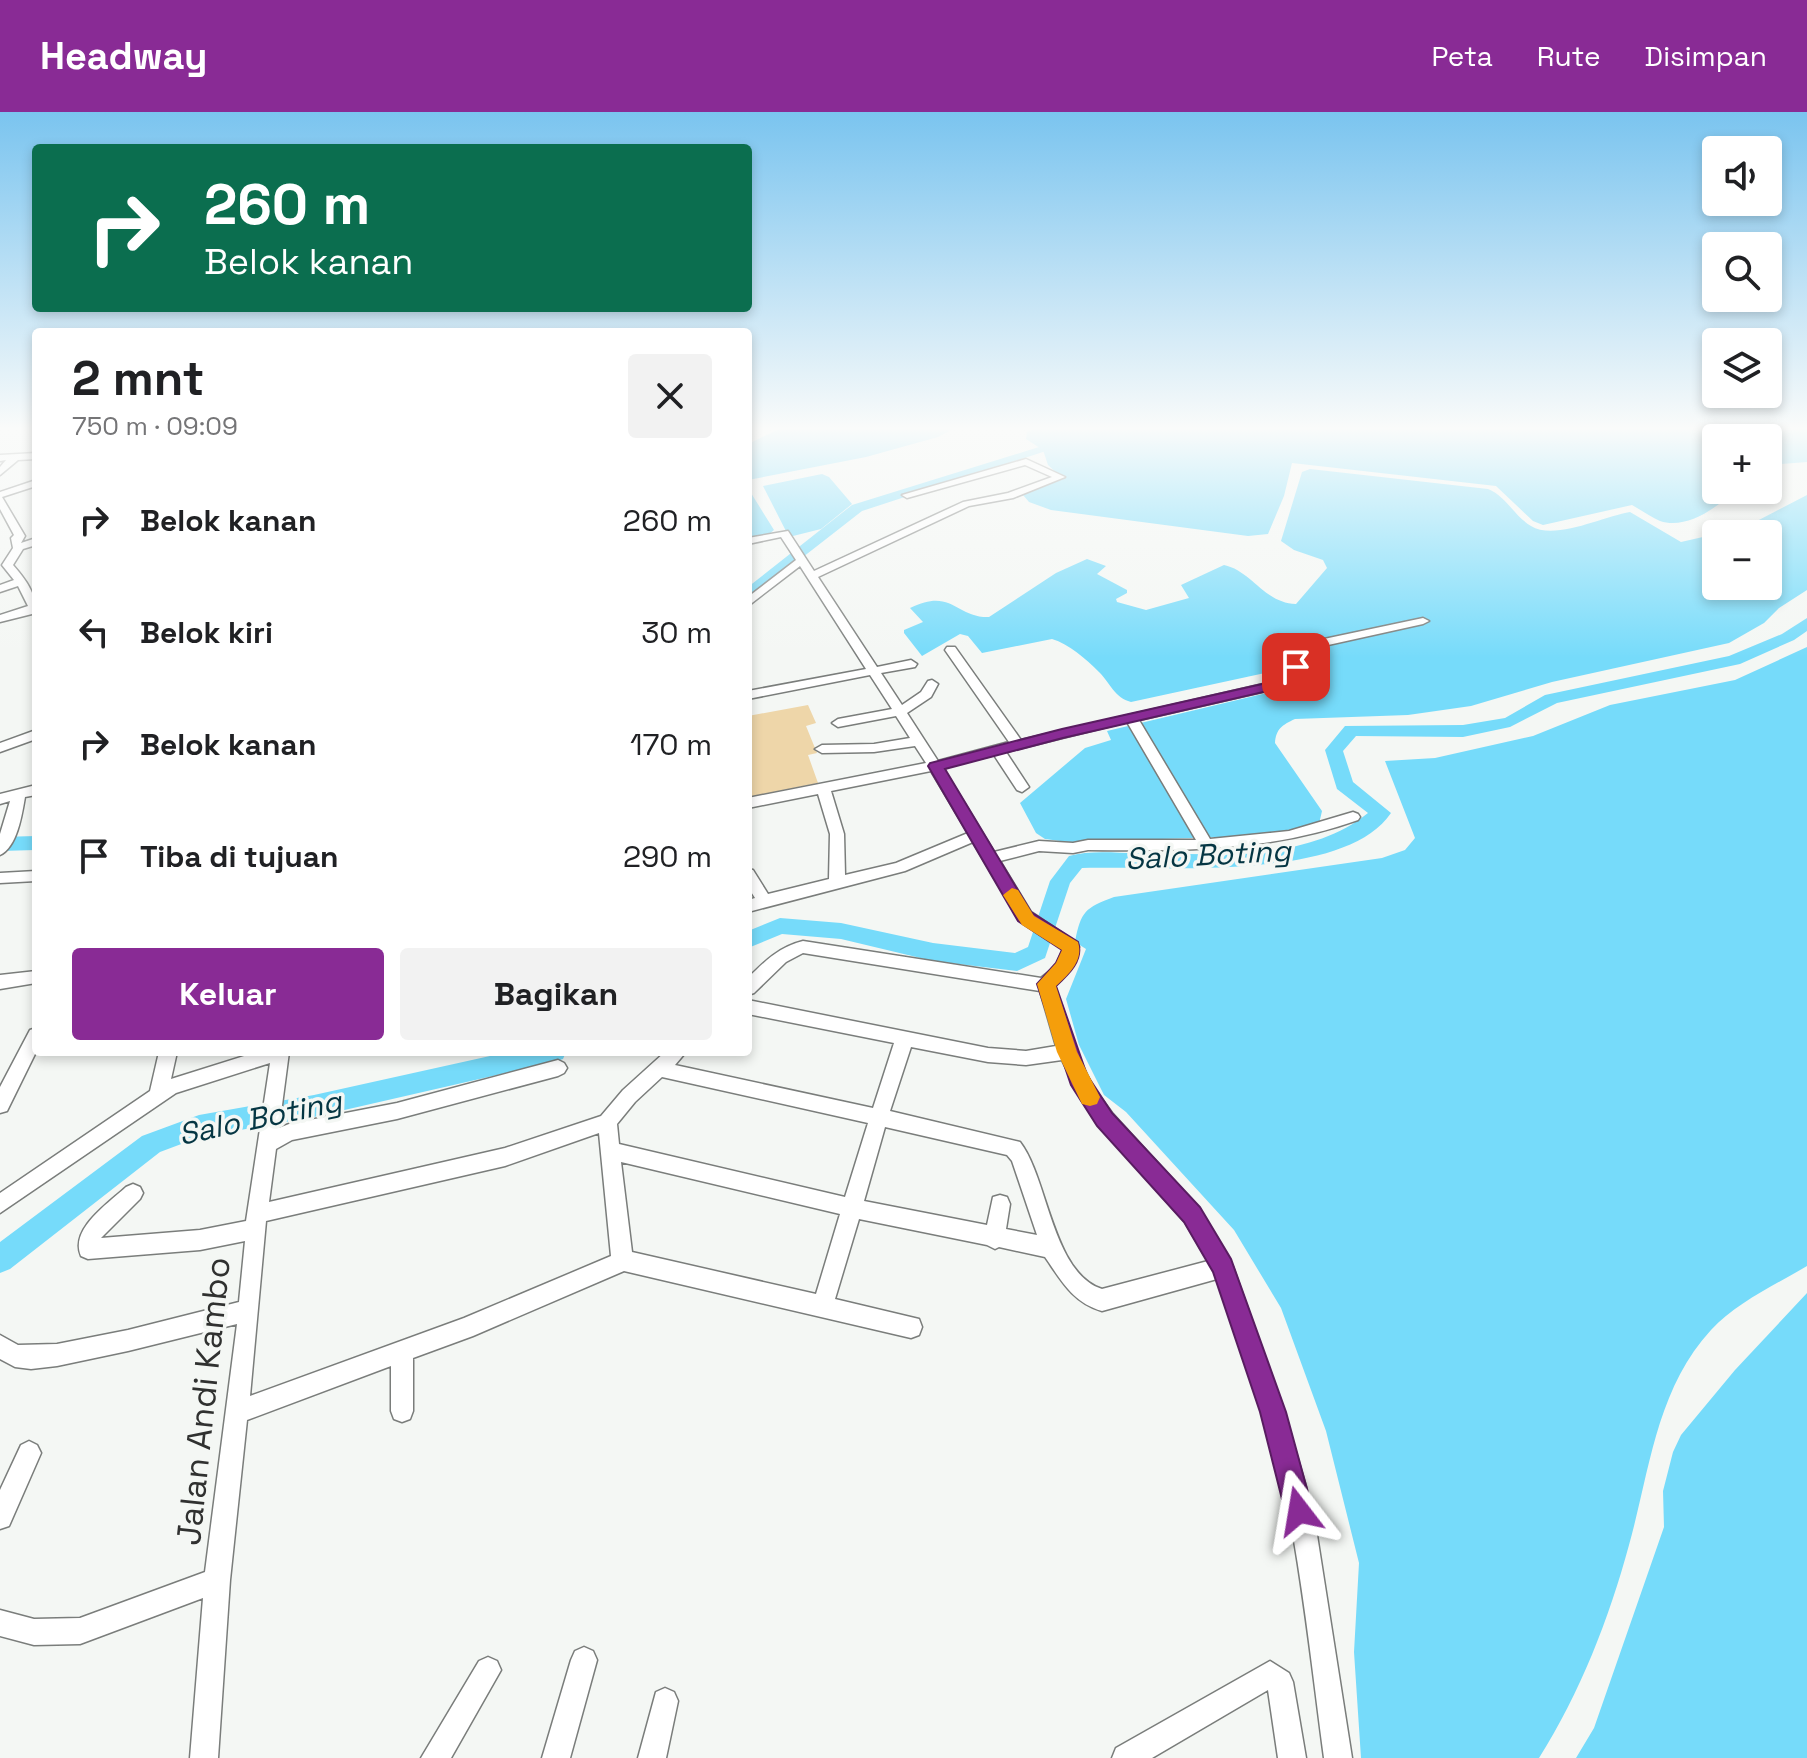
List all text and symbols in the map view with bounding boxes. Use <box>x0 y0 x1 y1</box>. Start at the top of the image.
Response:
text: Headway <box>40 32 207 80</box>
text: Peta <box>1432 38 1493 74</box>
text: Rute <box>1537 38 1601 74</box>
text: Disimpan <box>1645 38 1767 74</box>
map controls <box>1702 136 1782 600</box>
button: sound <box>1702 136 1782 216</box>
text: 260 m <box>204 169 370 240</box>
icon: right <box>72 176 176 280</box>
button: search <box>1702 232 1782 312</box>
text: Belok kanan <box>204 239 413 285</box>
button: layers <box>1702 328 1782 408</box>
text: 2 mnt <box>72 348 204 409</box>
button: close <box>628 354 712 438</box>
text: 750 m · 09:09 <box>72 409 238 443</box>
button: + <box>1702 424 1782 504</box>
icon: right <box>72 498 116 542</box>
text: Belok kanan <box>140 501 316 540</box>
text: 260 m <box>623 501 712 540</box>
button: − <box>1702 520 1782 600</box>
icon: left <box>72 610 116 654</box>
text: Belok kiri <box>140 613 273 652</box>
text: 30 m <box>641 613 712 652</box>
pin <box>1262 633 1330 701</box>
icon: arrive <box>1274 645 1318 689</box>
icon: right <box>72 722 116 766</box>
text: Belok kanan <box>140 725 316 764</box>
text: 170 m <box>630 725 712 764</box>
water label: Salo Boting <box>1124 831 1294 878</box>
icon: arrive <box>72 834 116 878</box>
text: Tiba di tujuan <box>140 837 339 876</box>
text: 290 m <box>623 837 712 876</box>
button: Keluar <box>72 948 384 1040</box>
button: Bagikan <box>400 948 712 1040</box>
water label: Salo Boting <box>175 1081 347 1154</box>
street label: Jalan Andi Kambo <box>167 1255 240 1547</box>
position arrow <box>1257 1469 1341 1553</box>

